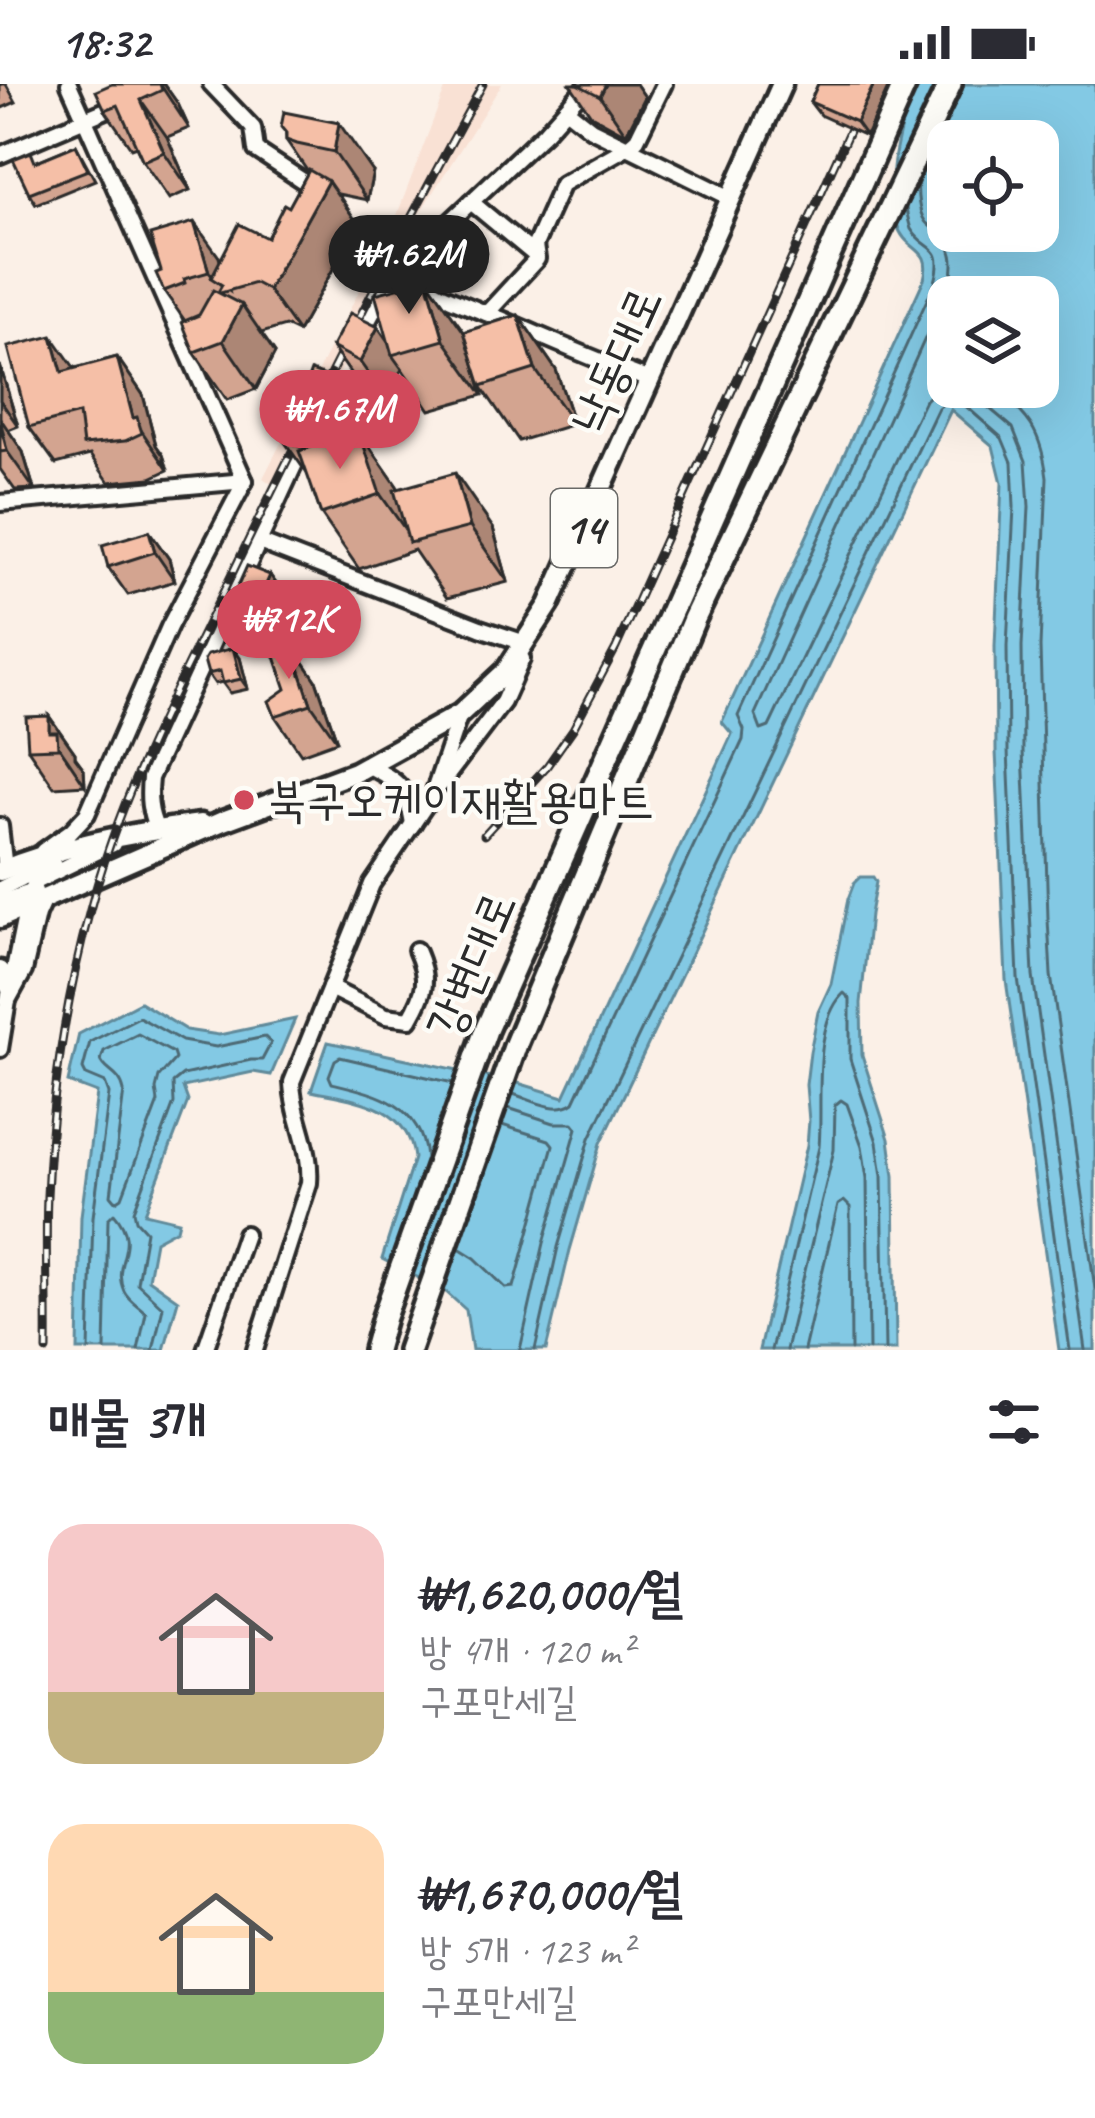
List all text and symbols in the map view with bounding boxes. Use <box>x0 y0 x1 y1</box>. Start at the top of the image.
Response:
text: 18:32 <box>60 14 150 71</box>
map controls <box>927 120 1059 408</box>
button: locate <box>927 120 1059 252</box>
pin: ₩1.62M <box>311 215 507 317</box>
text: ₩1.62M <box>355 229 463 278</box>
button: layers <box>927 276 1059 408</box>
street label: 낙동대로 <box>557 277 675 443</box>
pin: ₩1.67M <box>242 370 438 472</box>
text: ₩1.67M <box>286 384 394 433</box>
road number: 14 <box>551 489 617 567</box>
pin: ₩712K <box>205 580 373 682</box>
text: ₩712K <box>244 594 334 643</box>
place label: 북구오케이재활용마트 <box>268 770 654 830</box>
marker: 북구오케이재활용마트 <box>231 787 257 813</box>
street label: 강변대로 <box>413 882 529 1048</box>
text: 매물 3개 <box>48 1389 206 1453</box>
icon: filters <box>981 1389 1047 1455</box>
text: ₩1,620,000/월 <box>420 1561 683 1625</box>
icon: home <box>144 1572 288 1716</box>
text: 방 4개 · 120 m² <box>420 1627 632 1676</box>
text: 구포만세길 <box>420 1677 577 1726</box>
text: ₩1,670,000/월 <box>420 1861 683 1925</box>
icon: home <box>144 1872 288 2016</box>
text: 방 5개 · 123 m² <box>420 1927 632 1976</box>
text: 구포만세길 <box>420 1977 577 2026</box>

